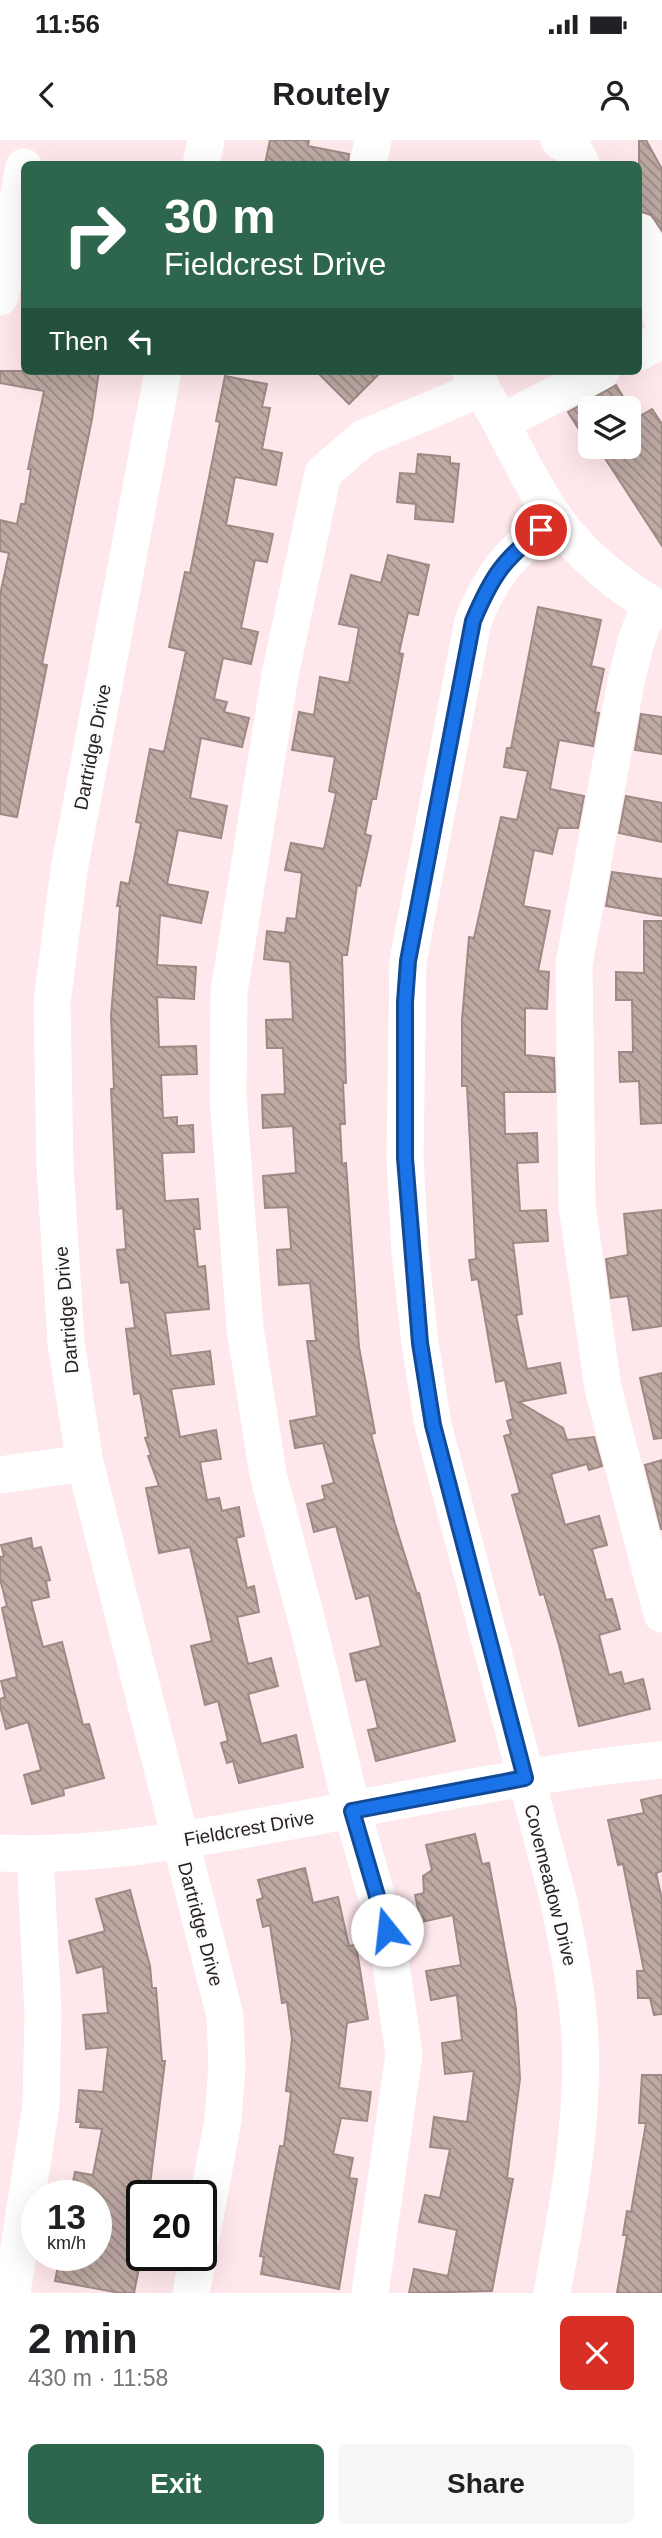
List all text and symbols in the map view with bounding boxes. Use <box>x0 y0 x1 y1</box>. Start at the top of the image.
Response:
text: 11:56 <box>35 9 100 39</box>
icon: back <box>28 76 66 114</box>
text: Routely <box>272 76 390 112</box>
icon: person <box>596 76 634 114</box>
icon: right <box>49 189 140 280</box>
text: 30 m <box>164 189 276 243</box>
text: Fieldcrest Drive <box>164 246 386 282</box>
icon: left <box>122 322 160 360</box>
text: Then <box>49 326 108 356</box>
map controls <box>578 396 641 459</box>
button: layers <box>578 396 641 459</box>
pin <box>511 500 571 560</box>
icon: arrive <box>522 511 560 549</box>
street label: Dartridge Drive <box>70 682 115 812</box>
street label: Dartridge Drive <box>50 1245 83 1375</box>
street label: Covemeadow Drive <box>520 1802 581 1968</box>
street label: Fieldcrest Drive <box>182 1807 316 1850</box>
street label: Dartridge Drive <box>174 1860 227 1989</box>
position arrow <box>350 1893 424 1967</box>
speed limit sign: 20 <box>126 2180 217 2271</box>
text: 13 <box>47 2197 86 2236</box>
text: km/h <box>47 2233 86 2253</box>
text: 2 min <box>28 2315 138 2362</box>
button: close <box>560 2316 634 2390</box>
text: 430 m · 11:58 <box>28 2365 168 2391</box>
button: Exit <box>28 2444 324 2524</box>
button: Share <box>338 2444 634 2524</box>

